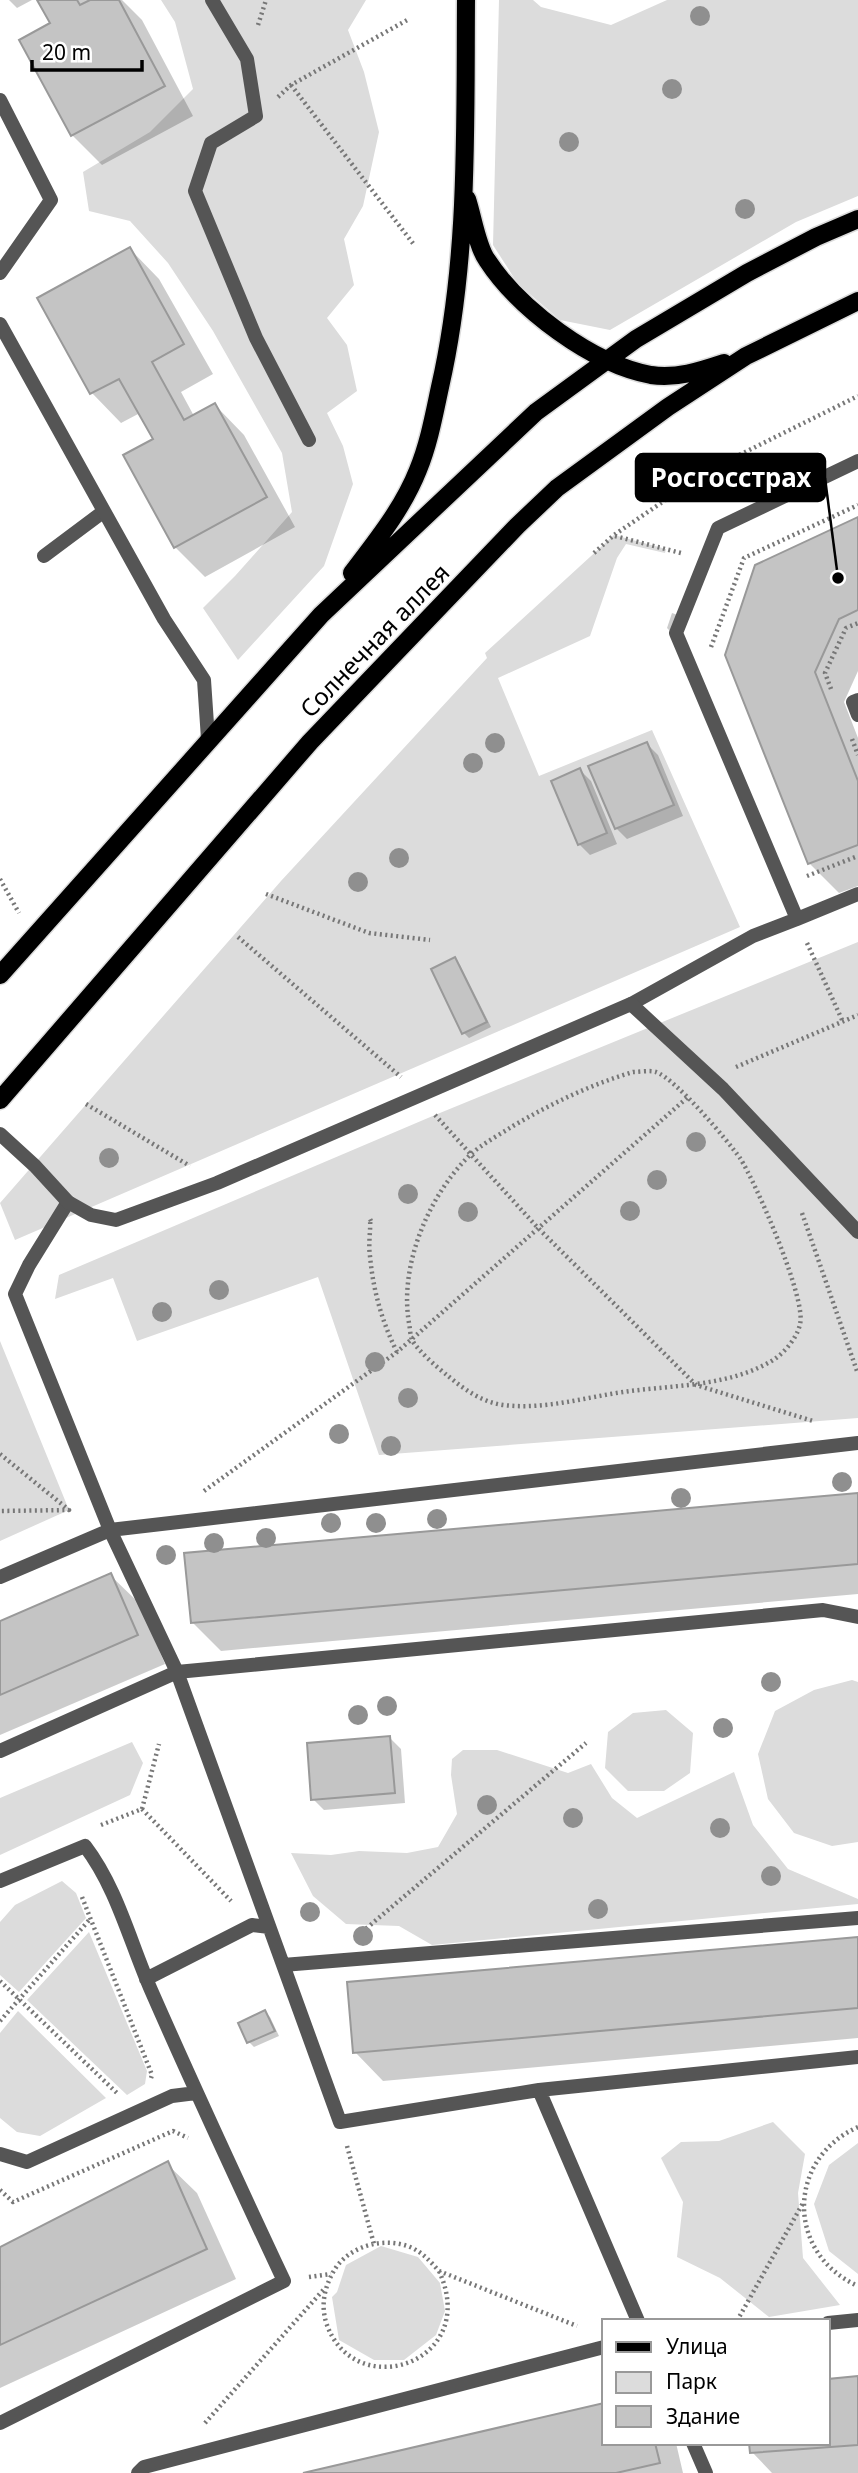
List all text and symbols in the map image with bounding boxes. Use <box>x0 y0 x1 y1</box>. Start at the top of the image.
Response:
scale bar <box>32 28 142 72</box>
text: 20 m <box>42 38 91 66</box>
callout: Росгосстрах <box>636 454 825 501</box>
text: Росгосстрах <box>651 459 811 495</box>
street label: Солнечная аллея <box>292 556 456 724</box>
legend <box>602 2319 830 2445</box>
text: Улица <box>666 2332 728 2360</box>
text: Парк <box>666 2367 717 2395</box>
text: Здание <box>666 2402 740 2430</box>

